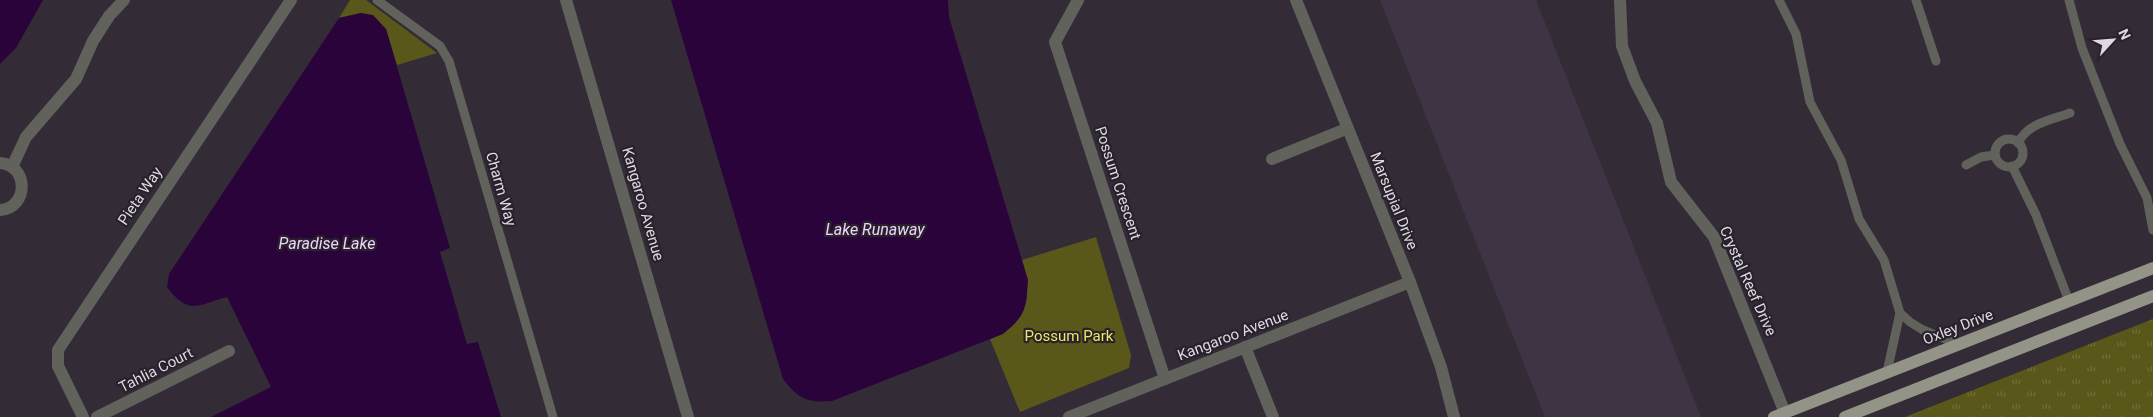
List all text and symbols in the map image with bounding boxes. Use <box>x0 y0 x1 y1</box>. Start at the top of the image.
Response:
north arrow <box>2088 15 2138 65</box>
text: N <box>2115 26 2134 42</box>
street label: Possum Crescent <box>1091 124 1145 242</box>
street label: Kangaroo Avenue <box>618 145 668 263</box>
street label: Charm Way <box>482 150 520 228</box>
street label: Marsupial Drive <box>1366 150 1422 252</box>
street label: Pieta Way <box>114 164 166 228</box>
water label: Lake Runaway <box>825 220 925 239</box>
street label: Crystal Reef Drive <box>1716 223 1780 339</box>
water label: Paradise Lake <box>279 234 375 253</box>
street label: Oxley Drive <box>1920 305 1996 349</box>
street label: Kangaroo Avenue <box>1175 306 1291 364</box>
park label: Possum Park <box>1025 327 1114 345</box>
street label: Tahlia Court <box>116 344 196 396</box>

